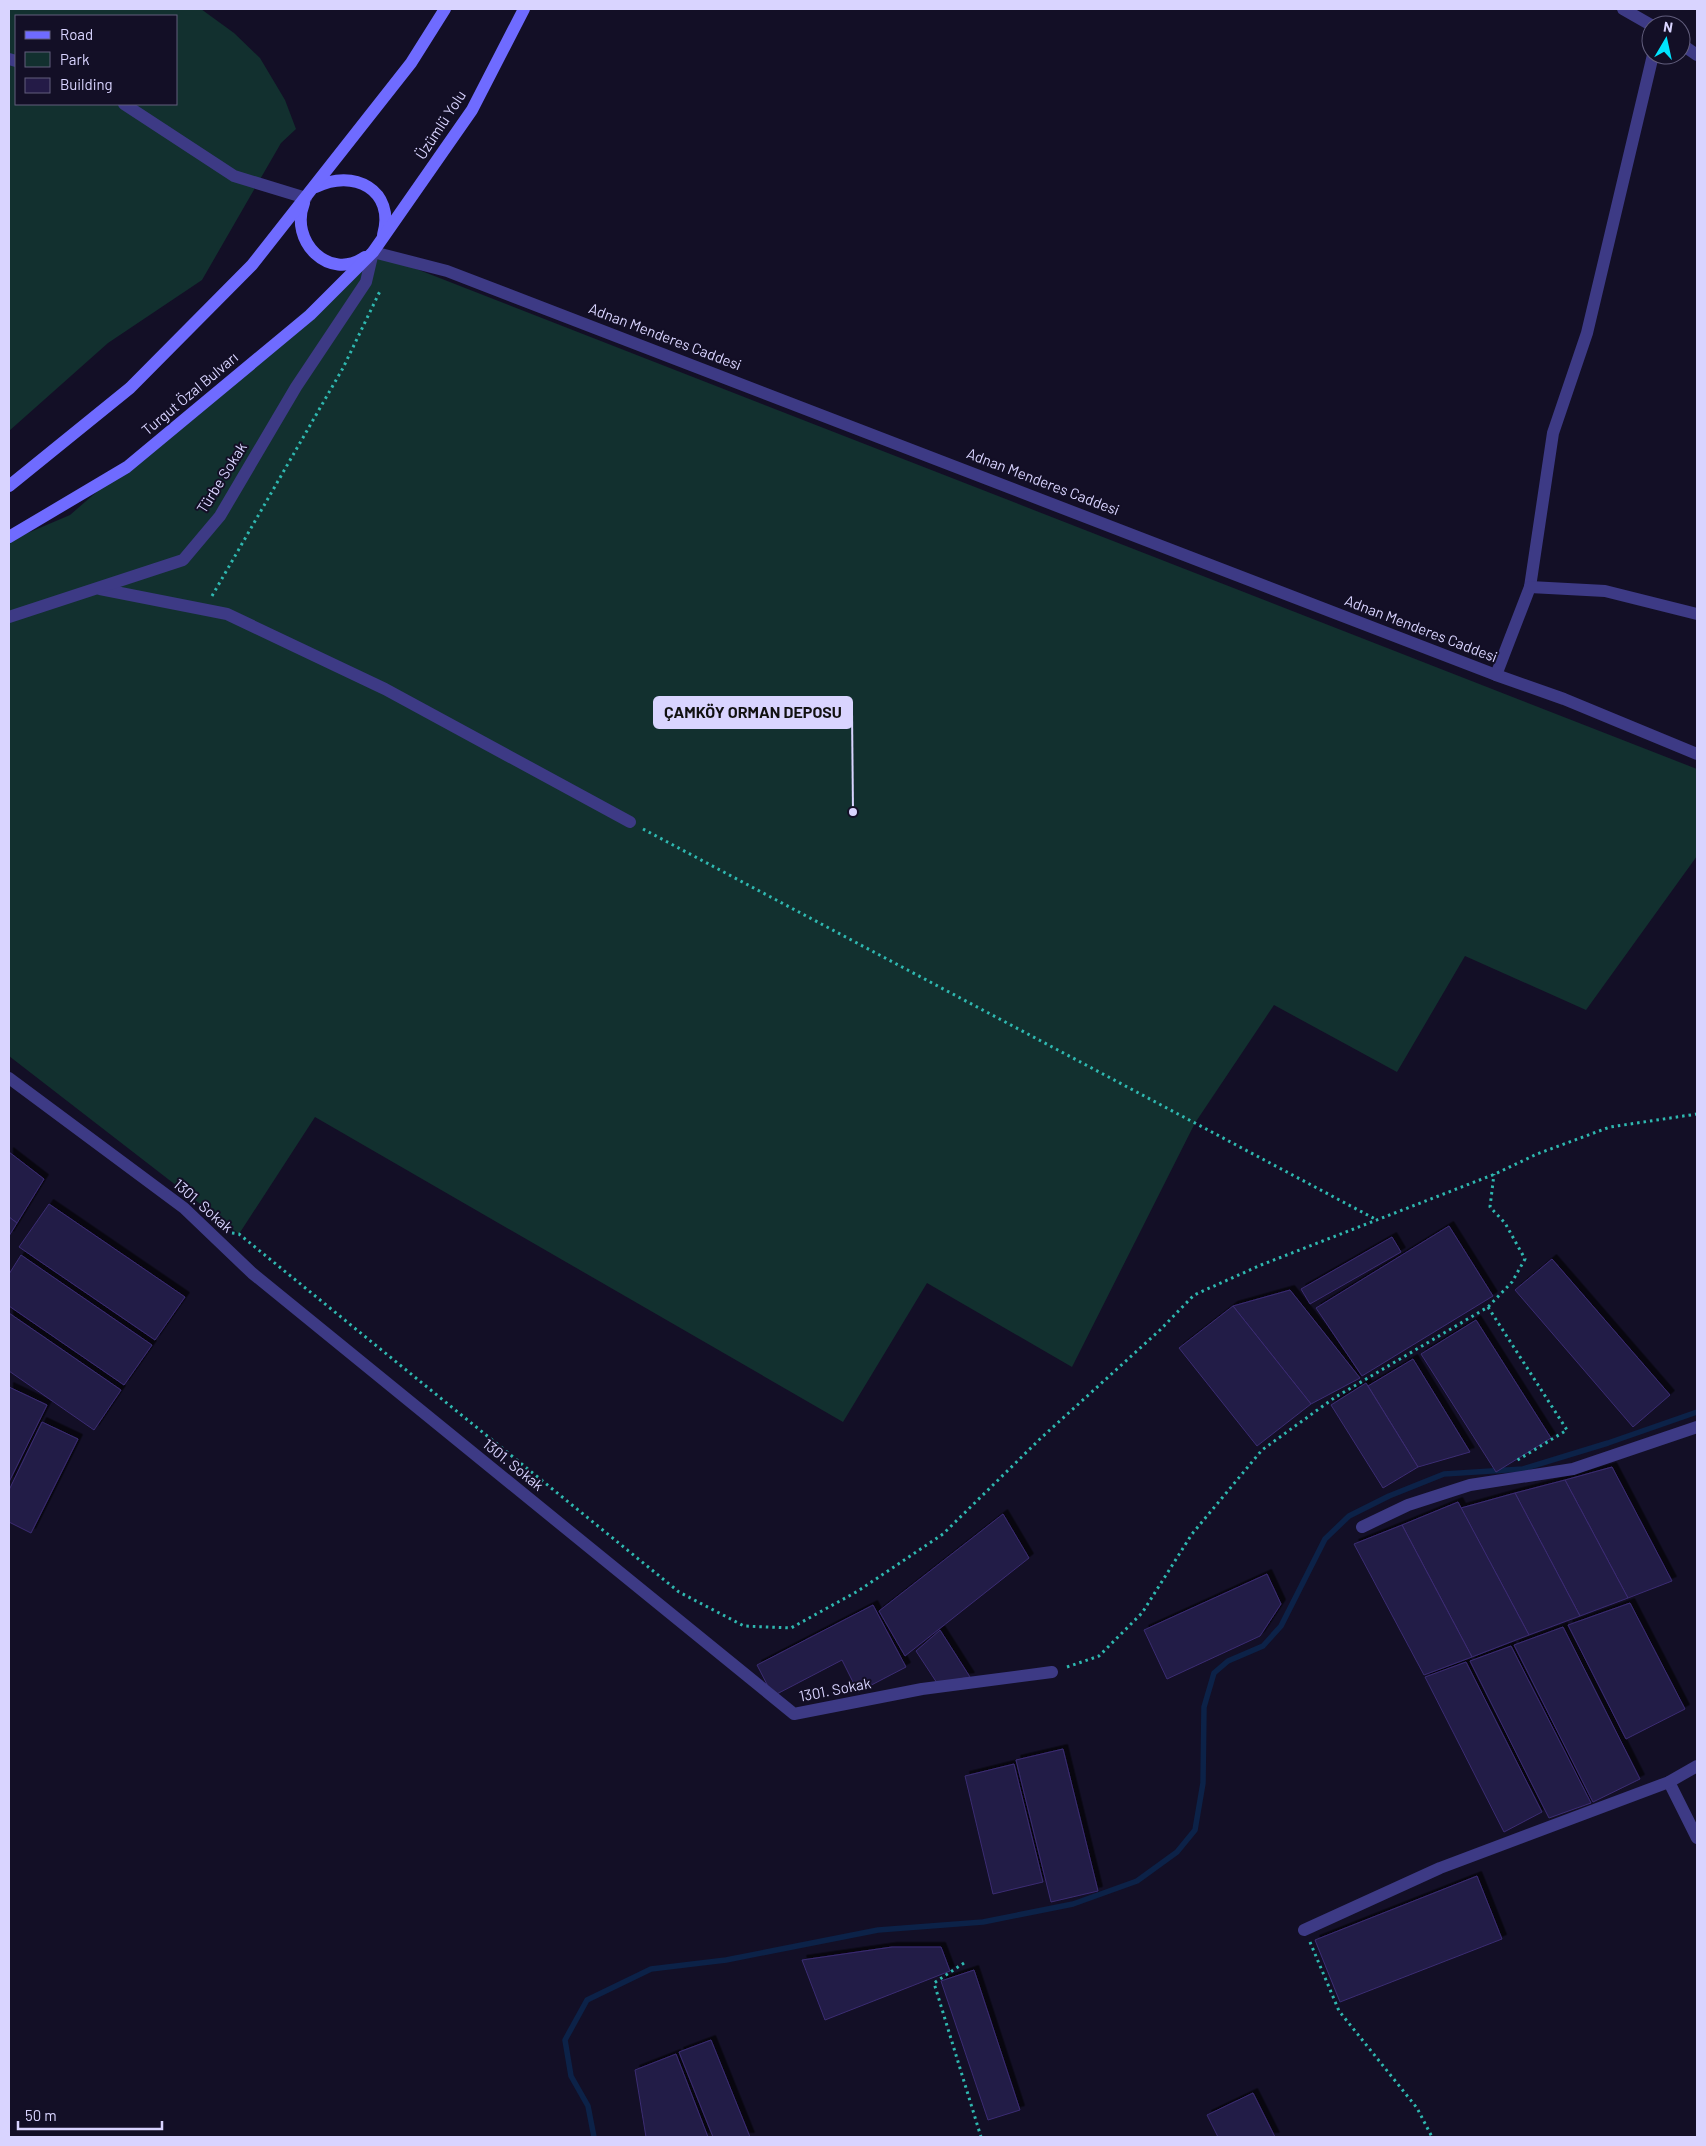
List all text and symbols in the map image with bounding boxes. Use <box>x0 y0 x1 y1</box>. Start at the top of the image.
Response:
legend <box>15 15 178 105</box>
north arrow <box>1641 15 1691 65</box>
text: N <box>1662 18 1674 36</box>
text: Road <box>60 25 93 43</box>
text: Park <box>60 50 90 68</box>
text: Building <box>60 75 113 93</box>
street label: Üzümlü Yolu <box>411 87 469 162</box>
street label: Adnan Menderes Caddesi <box>586 299 744 374</box>
street label: Turgut Özal Bulvarı <box>138 348 241 439</box>
street label: Türbe Sokak <box>192 438 250 516</box>
street label: Adnan Menderes Caddesi <box>964 444 1122 519</box>
street label: Adnan Menderes Caddesi <box>1342 591 1500 666</box>
callout: ÇAMKÖY ORMAN DEPOSU <box>654 697 852 728</box>
text: ÇAMKÖY ORMAN DEPOSU <box>664 702 842 721</box>
street label: 1301. Sokak <box>170 1175 237 1236</box>
street label: 1301. Sokak <box>480 1434 548 1494</box>
street label: 1301. Sokak <box>797 1673 873 1705</box>
scale bar <box>18 2098 161 2130</box>
text: 50 m <box>25 2106 57 2124</box>

